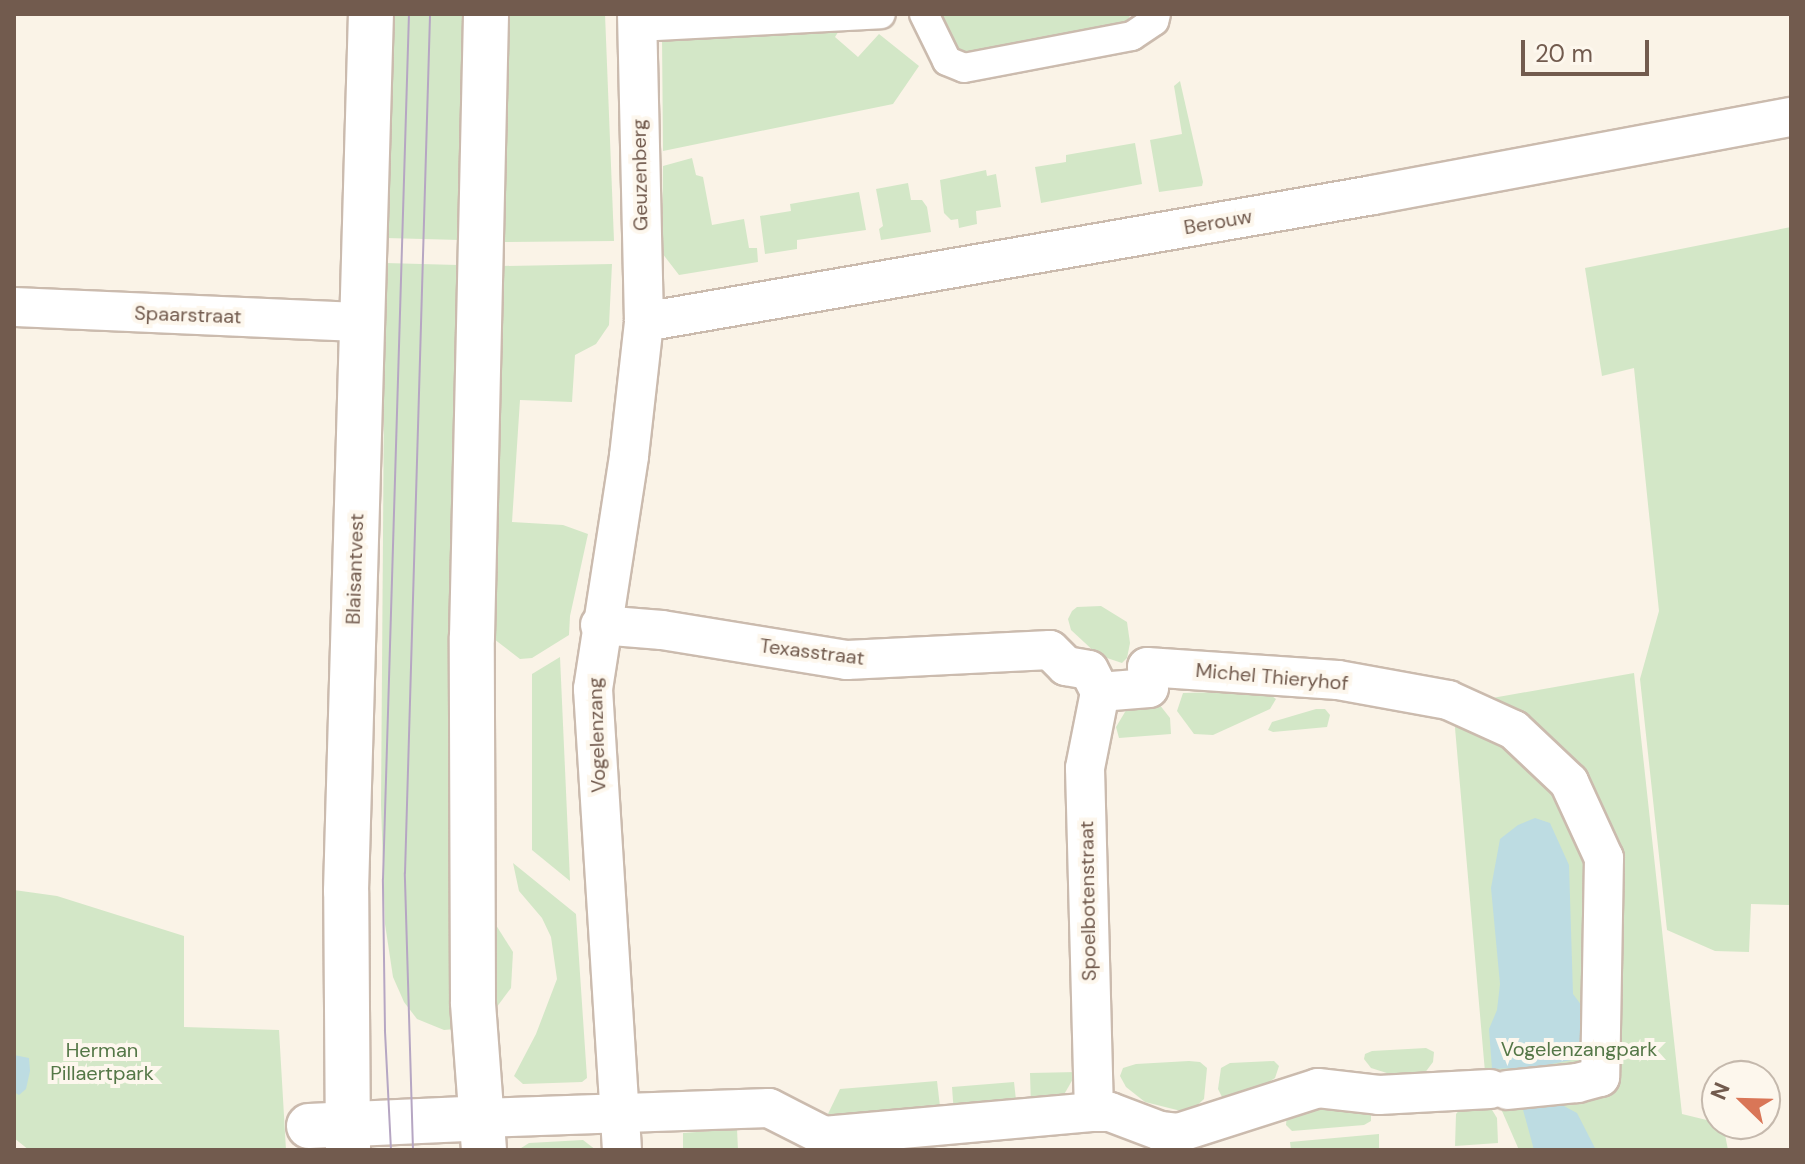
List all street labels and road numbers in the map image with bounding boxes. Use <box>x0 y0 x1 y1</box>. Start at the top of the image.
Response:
street label: Geuzenberg <box>627 119 653 231</box>
street label: Berouw <box>1182 204 1254 240</box>
street label: Spaarstraat <box>134 301 242 329</box>
street label: Blaisantvest <box>341 513 369 625</box>
street label: Texasstraat <box>758 634 866 670</box>
street label: Michel Thieryhof <box>1195 658 1349 696</box>
street label: Vogelenzang <box>583 677 611 793</box>
street label: Spoelbotenstraat <box>1075 821 1101 981</box>

